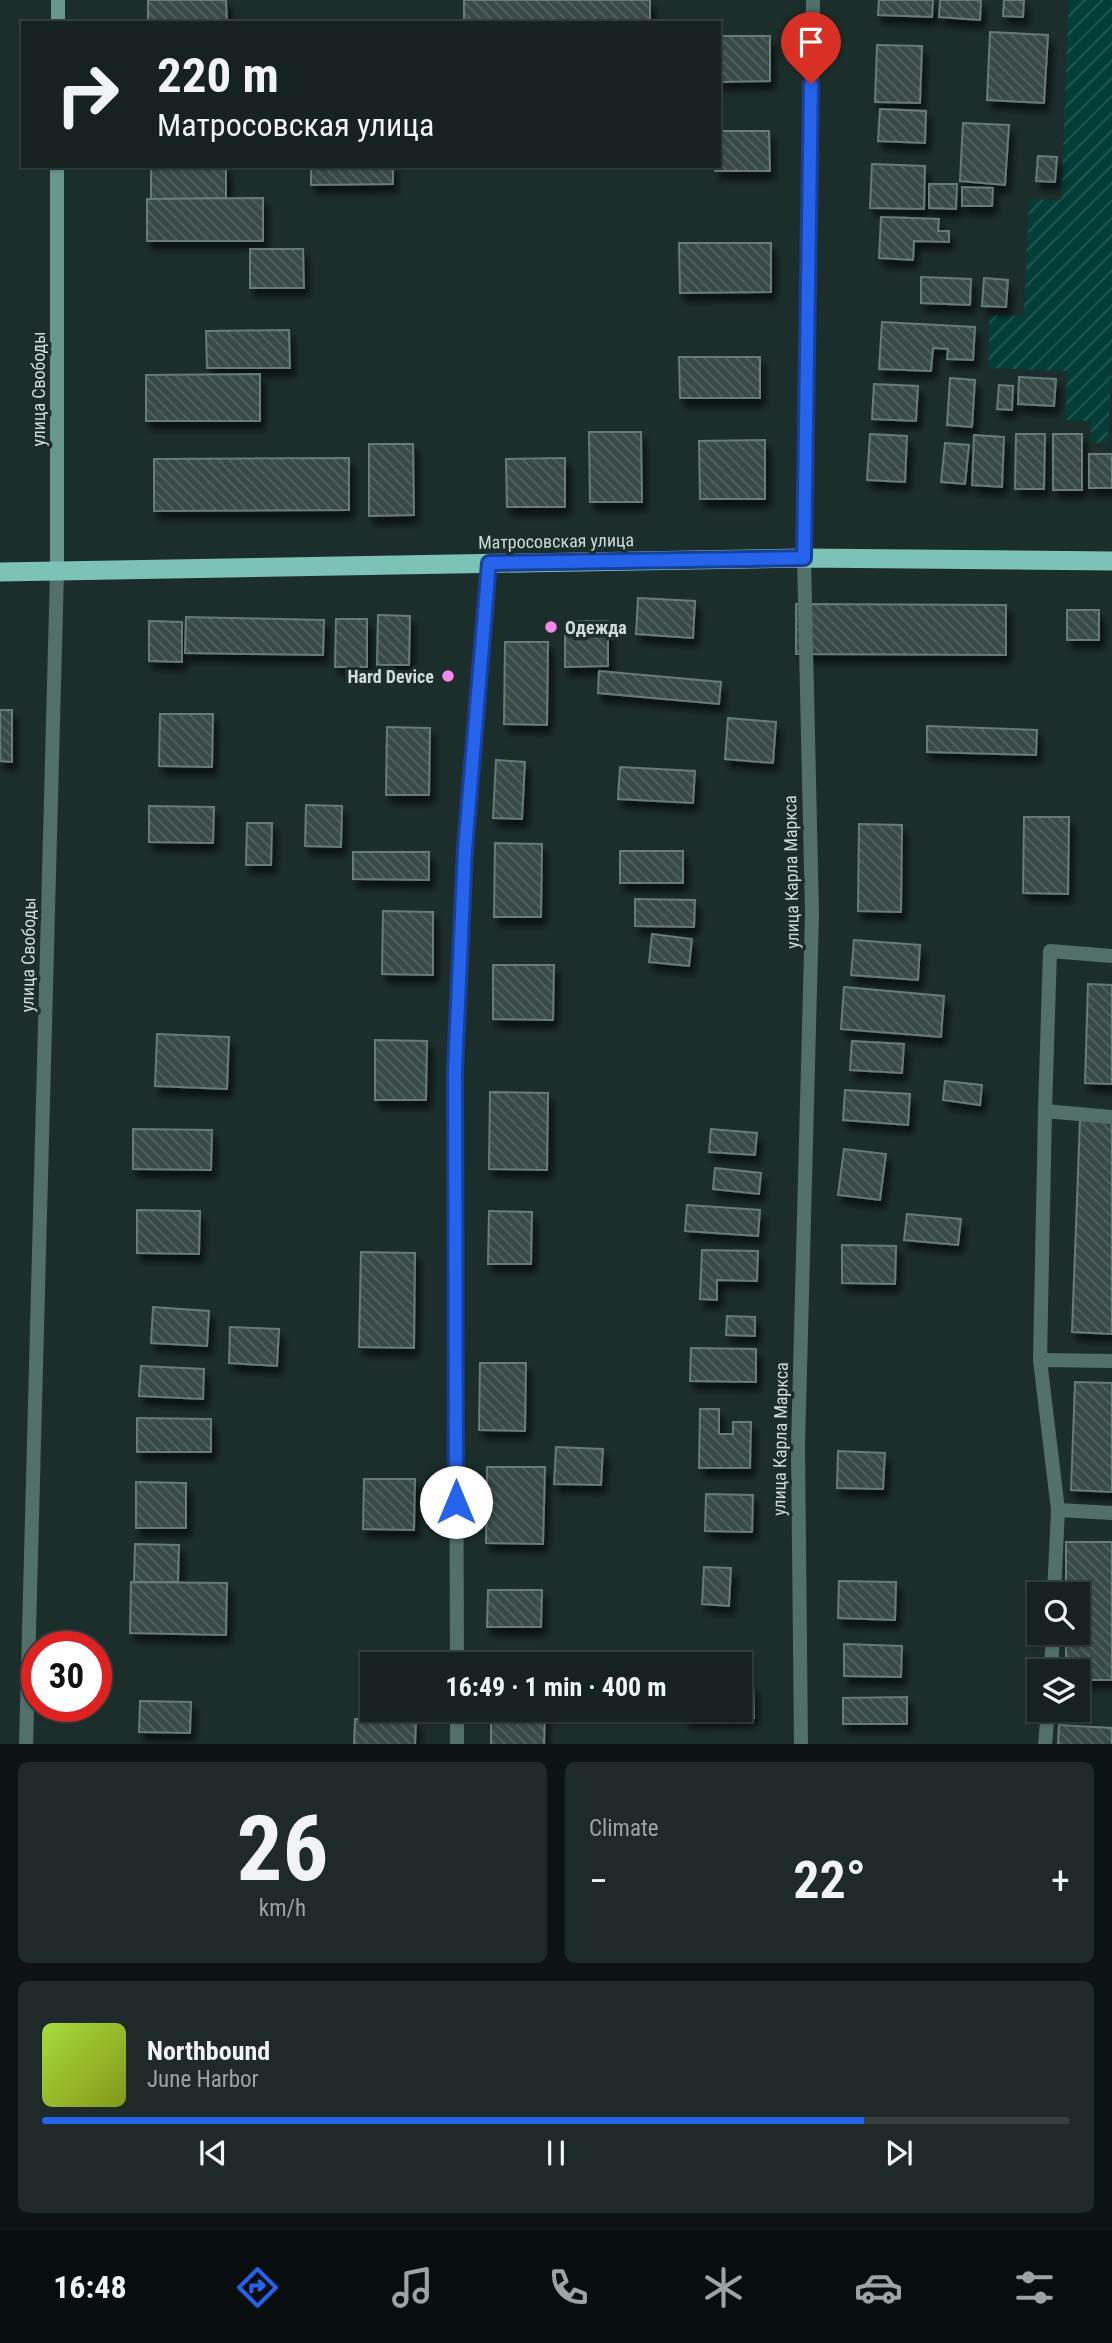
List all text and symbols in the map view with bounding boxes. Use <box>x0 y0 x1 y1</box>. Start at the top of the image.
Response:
pin <box>781 12.0 841 84</box>
icon: arrive <box>792 23 830 61</box>
text: 220 m <box>157 47 279 104</box>
icon: right <box>42 49 133 140</box>
text: Матросовская улица <box>157 106 434 144</box>
street label: улица Свободы <box>28 331 49 447</box>
street label: Матросовская улица <box>478 529 634 553</box>
place label: Одежда <box>565 617 627 638</box>
marker: Одежда <box>543 619 559 635</box>
place label: Hard Device <box>347 666 434 687</box>
marker: Hard Device <box>440 668 456 684</box>
street label: улица Карла Маркса <box>779 795 803 949</box>
street label: улица Свободы <box>16 897 40 1013</box>
street label: улица Карла Маркса <box>768 1362 792 1516</box>
position arrow <box>419 1465 493 1539</box>
map controls <box>1027 1582 1090 1722</box>
button: search <box>1027 1582 1090 1645</box>
speed limit sign: 30 <box>21 1631 112 1722</box>
button: layers <box>1027 1659 1090 1722</box>
text: 16:49 · 1 min · 400 m <box>446 1672 666 1702</box>
text: 26 <box>237 1796 328 1902</box>
text: Climate <box>589 1815 659 1842</box>
text: 22° <box>793 1850 866 1911</box>
text: − <box>589 1859 608 1903</box>
text: + <box>1051 1859 1070 1903</box>
text: km/h <box>259 1895 306 1922</box>
text: Northbound <box>147 2036 270 2066</box>
text: June Harbor <box>147 2066 259 2093</box>
icon: previous <box>194 2134 232 2172</box>
icon: pause <box>537 2134 575 2172</box>
icon: next <box>880 2134 918 2172</box>
icon: directions <box>233 2263 282 2312</box>
icon: music <box>388 2263 437 2312</box>
icon: phone <box>544 2263 593 2312</box>
icon: climate <box>699 2263 748 2312</box>
icon: car <box>854 2263 903 2312</box>
icon: filters <box>1010 2263 1059 2312</box>
text: 16:48 <box>53 2268 127 2306</box>

